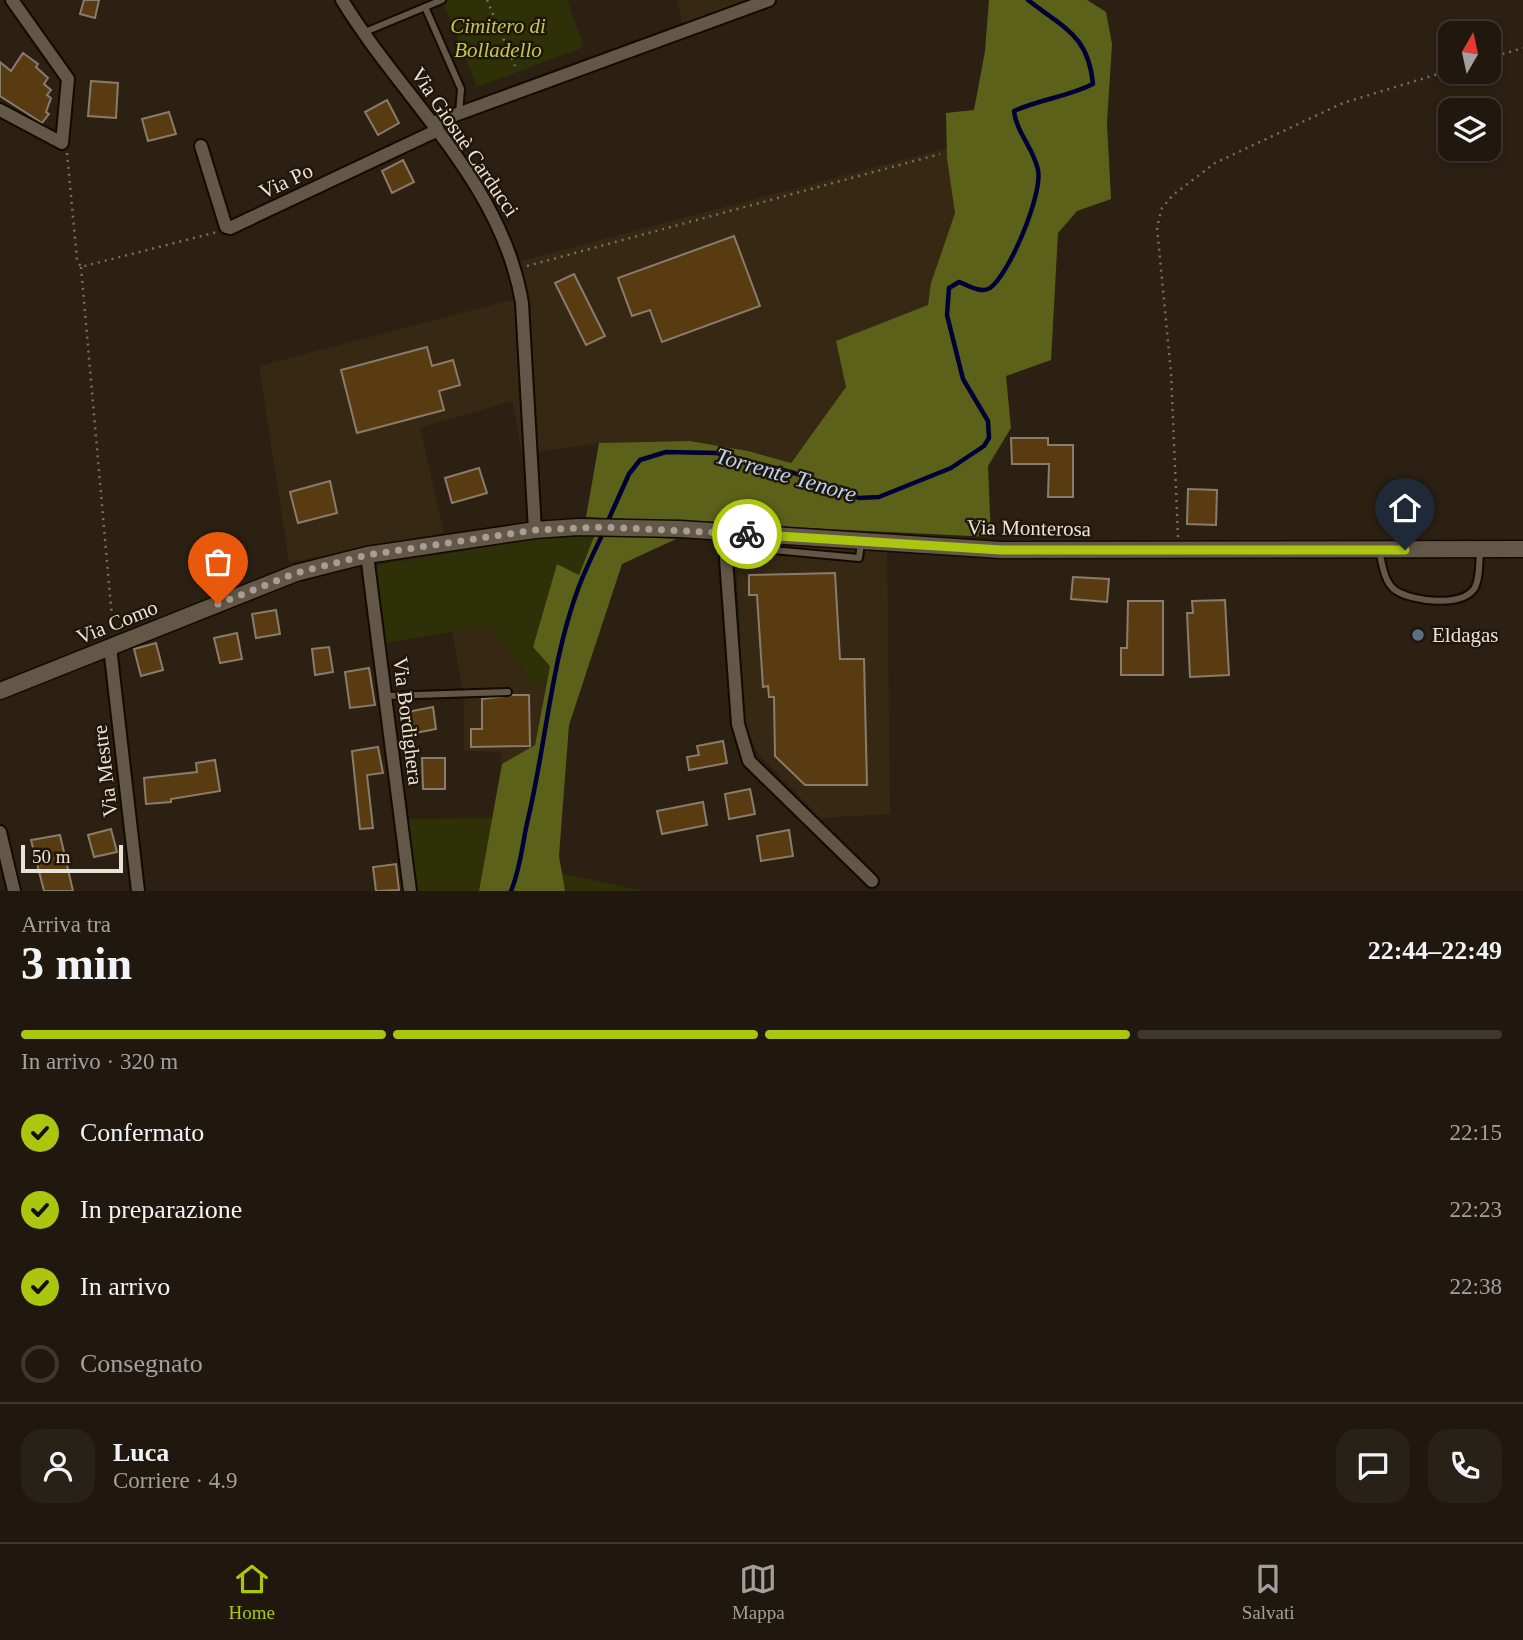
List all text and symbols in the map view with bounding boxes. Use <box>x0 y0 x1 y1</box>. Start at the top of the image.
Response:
park label: Cimitero di Bolladello <box>450 14 546 62</box>
north arrow <box>1438 21 1502 84</box>
map controls <box>1438 21 1501 161</box>
street label: Via Giosuè Carducci <box>406 63 524 221</box>
button: layers <box>1438 98 1501 161</box>
street label: Via Po <box>255 158 317 204</box>
water label: Torrente Tenore <box>713 443 859 507</box>
pin <box>1375 478 1435 550</box>
icon: home <box>1386 489 1424 527</box>
courier <box>712 499 782 569</box>
icon: bike <box>728 515 766 553</box>
street label: Via Monterosa <box>967 515 1092 541</box>
pin <box>188 532 248 604</box>
icon: bag <box>199 543 237 581</box>
street label: Via Como <box>73 595 161 649</box>
place label: Eldagas <box>1432 623 1498 647</box>
marker: Eldagas <box>1410 627 1426 643</box>
street label: Via Bordighera <box>388 656 428 787</box>
street label: Via Mestre <box>87 724 123 818</box>
scale bar <box>21 842 122 874</box>
text: 50 m <box>32 846 71 867</box>
text: Arriva tra <box>21 912 111 937</box>
text: 22:44–22:49 <box>1368 936 1502 965</box>
text: 3 min <box>21 938 132 989</box>
text: In arrivo · 320 m <box>21 1049 178 1074</box>
icon: check <box>21 1114 59 1152</box>
text: Confermato <box>80 1118 204 1147</box>
text: 22:15 <box>1450 1120 1502 1145</box>
icon: check <box>21 1191 59 1229</box>
text: In preparazione <box>80 1195 242 1224</box>
text: 22:23 <box>1450 1197 1502 1222</box>
icon: check <box>21 1268 59 1306</box>
text: In arrivo <box>80 1272 170 1301</box>
text: 22:38 <box>1450 1274 1502 1299</box>
text: Consegnato <box>80 1349 203 1378</box>
button: person <box>21 1429 95 1503</box>
button: chat <box>1336 1429 1410 1503</box>
button: phone <box>1428 1429 1502 1503</box>
text: Luca <box>113 1438 169 1467</box>
text: Corriere · 4.9 <box>113 1468 238 1493</box>
tab: Home <box>229 1560 275 1624</box>
tab: Mappa <box>732 1560 785 1624</box>
tab: Salvati <box>1242 1560 1294 1624</box>

